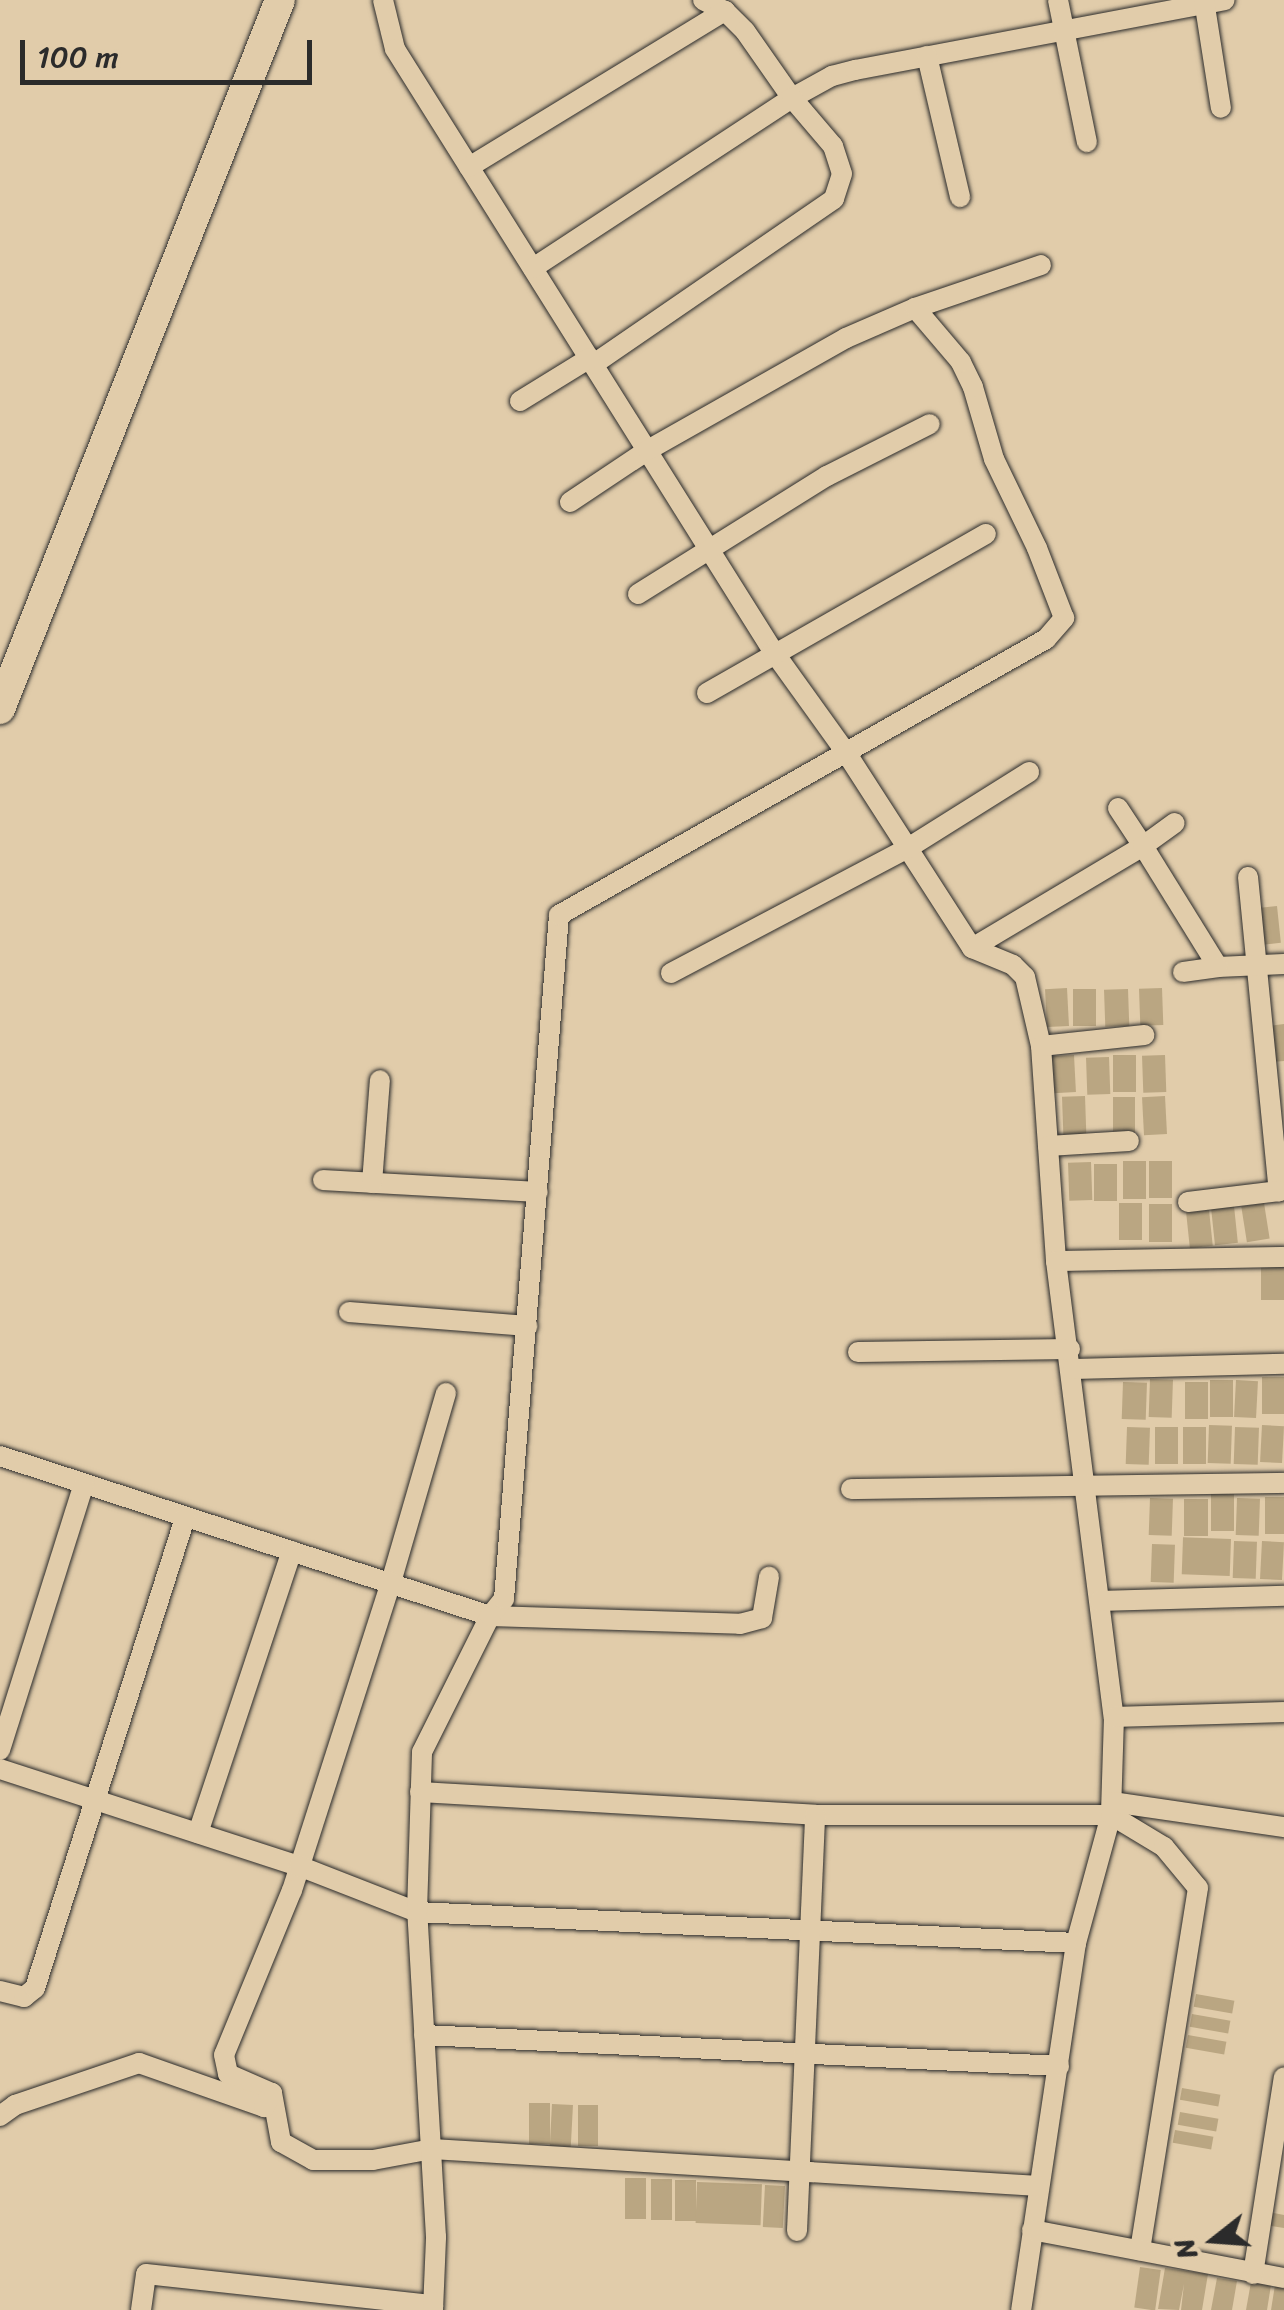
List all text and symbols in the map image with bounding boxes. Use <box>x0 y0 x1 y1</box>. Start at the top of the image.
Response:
scale bar <box>25 20 318 82</box>
text: 100 m <box>37 30 119 84</box>
north arrow <box>1164 2190 1264 2290</box>
text: N <box>1159 2232 1211 2265</box>

